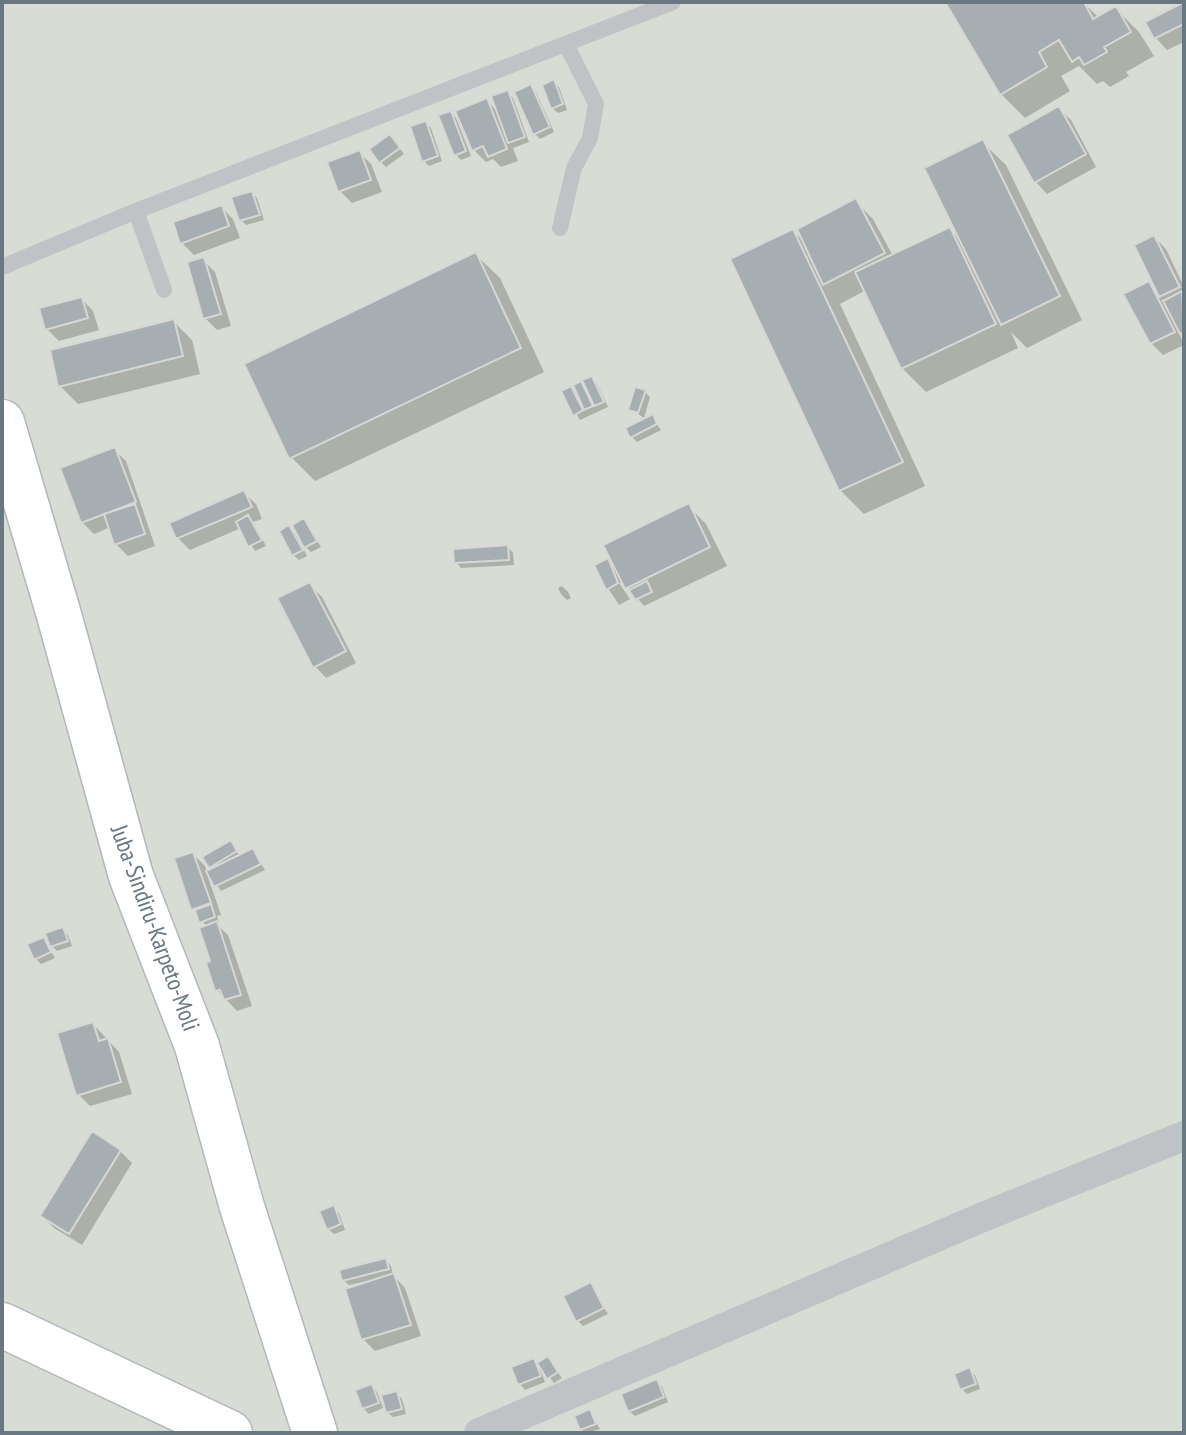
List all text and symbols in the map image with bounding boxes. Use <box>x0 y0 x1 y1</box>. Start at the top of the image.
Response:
street label: Juba-Sindiru-Karpeto-Moli <box>103 820 207 1035</box>

